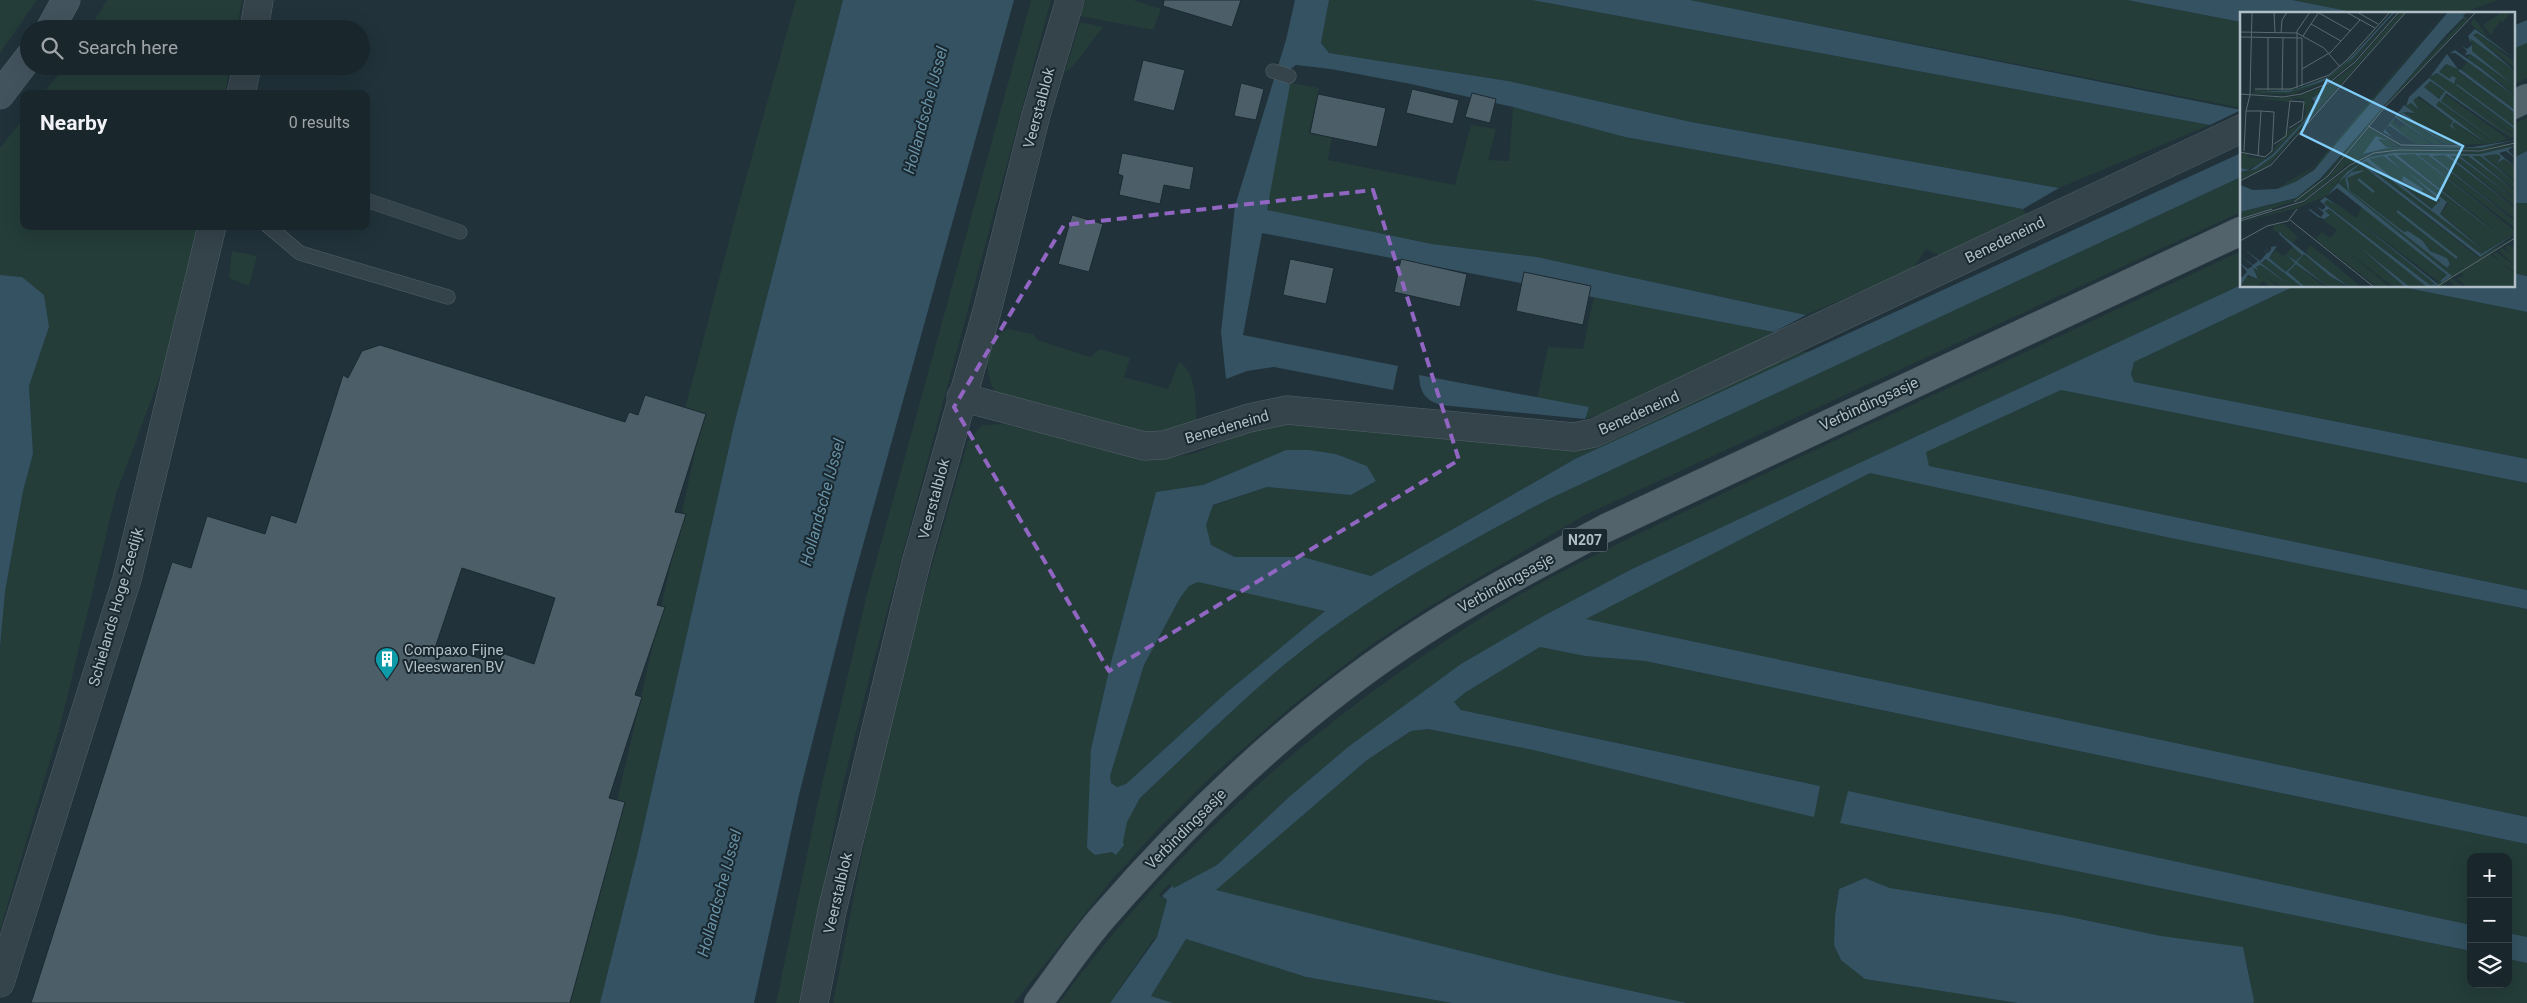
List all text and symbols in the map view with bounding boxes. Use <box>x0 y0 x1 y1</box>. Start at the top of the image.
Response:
inset map <box>2240 12 2514 288</box>
search box <box>20 20 370 75</box>
icon: search <box>38 34 66 62</box>
text: Search here <box>78 36 178 59</box>
water label: Hollandsche IJssel <box>899 44 952 176</box>
street label: Veerstalblok <box>1020 65 1059 150</box>
text: Nearby <box>40 111 107 135</box>
text: 0 results <box>289 113 350 132</box>
street label: Benedeneind <box>1962 213 2048 267</box>
street label: Verbindingsasje <box>1817 373 1921 435</box>
street label: Benedeneind <box>1596 387 1682 439</box>
street label: Benedeneind <box>1183 406 1271 448</box>
water label: Hollandsche IJssel <box>796 436 849 568</box>
street label: Veerstalblok <box>915 456 954 541</box>
street label: Schielands Hoge Zeedijk <box>85 525 147 688</box>
road number: N207 <box>1562 528 1608 552</box>
street label: Verbindingsasje <box>1455 549 1557 617</box>
place label: Compaxo Fijne Vleeswaren BV <box>404 641 504 676</box>
building icon: Compaxo Fijne Vleeswaren BV <box>374 646 400 680</box>
street label: Verbindingsasje <box>1142 785 1230 873</box>
water label: Hollandsche IJssel <box>693 827 746 959</box>
street label: Veerstalblok <box>820 850 856 935</box>
map controls <box>2467 853 2512 988</box>
button: + <box>2467 853 2512 898</box>
button: − <box>2467 898 2512 943</box>
button: layers <box>2467 943 2512 988</box>

